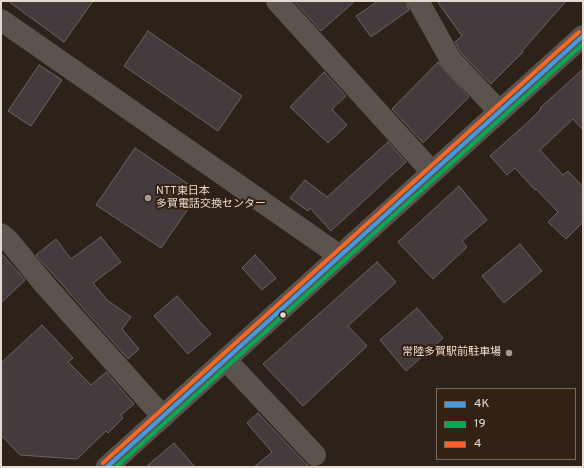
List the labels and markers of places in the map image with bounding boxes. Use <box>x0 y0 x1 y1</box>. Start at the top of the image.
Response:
place label: NTT東日本 多賀電話交換センター <box>156 185 266 211</box>
marker: NTT東日本 多賀電話交換センター <box>143 193 153 203</box>
unlabelled marker <box>278 310 288 320</box>
place label: 常陸多賀駅前駐車場 <box>402 346 501 360</box>
marker: 常陸多賀駅前駐車場 <box>504 348 514 358</box>

